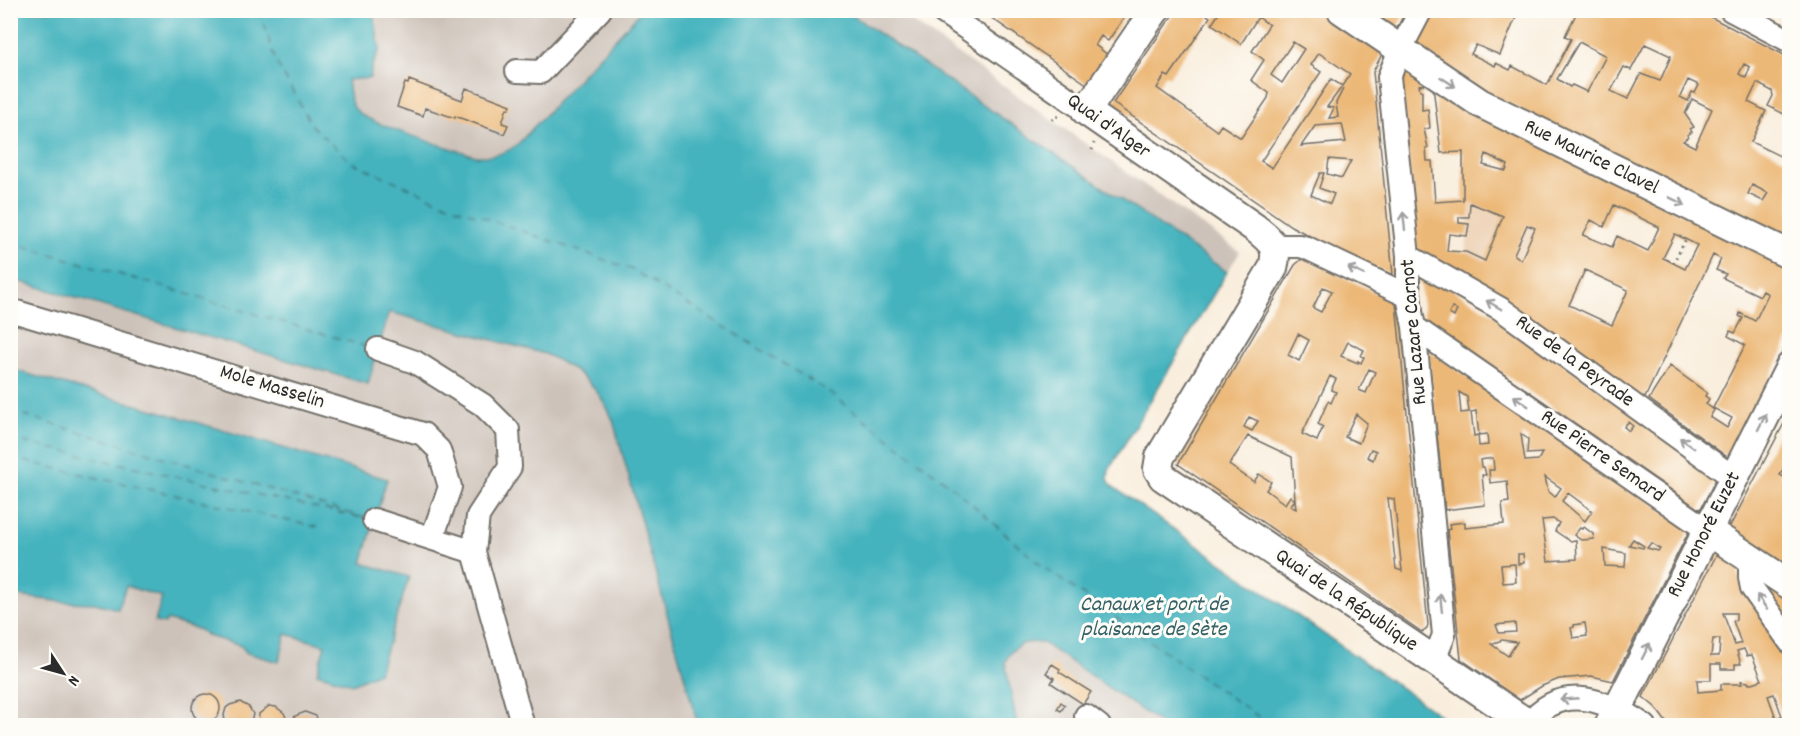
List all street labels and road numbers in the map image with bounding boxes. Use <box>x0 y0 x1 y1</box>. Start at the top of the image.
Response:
street label: Quai d'Alger <box>1060 87 1156 167</box>
street label: Rue Maurice Clavel <box>1518 112 1664 204</box>
street label: Rue Lazare Carnot <box>1394 258 1436 406</box>
street label: Rue de la Peyrade <box>1508 308 1640 416</box>
street label: Mole Masselin <box>216 358 328 418</box>
street label: Rue Pierre Semard <box>1534 403 1670 511</box>
street label: Rue Honoré Euzet <box>1660 467 1750 603</box>
street label: Quai de la République <box>1268 542 1424 660</box>

